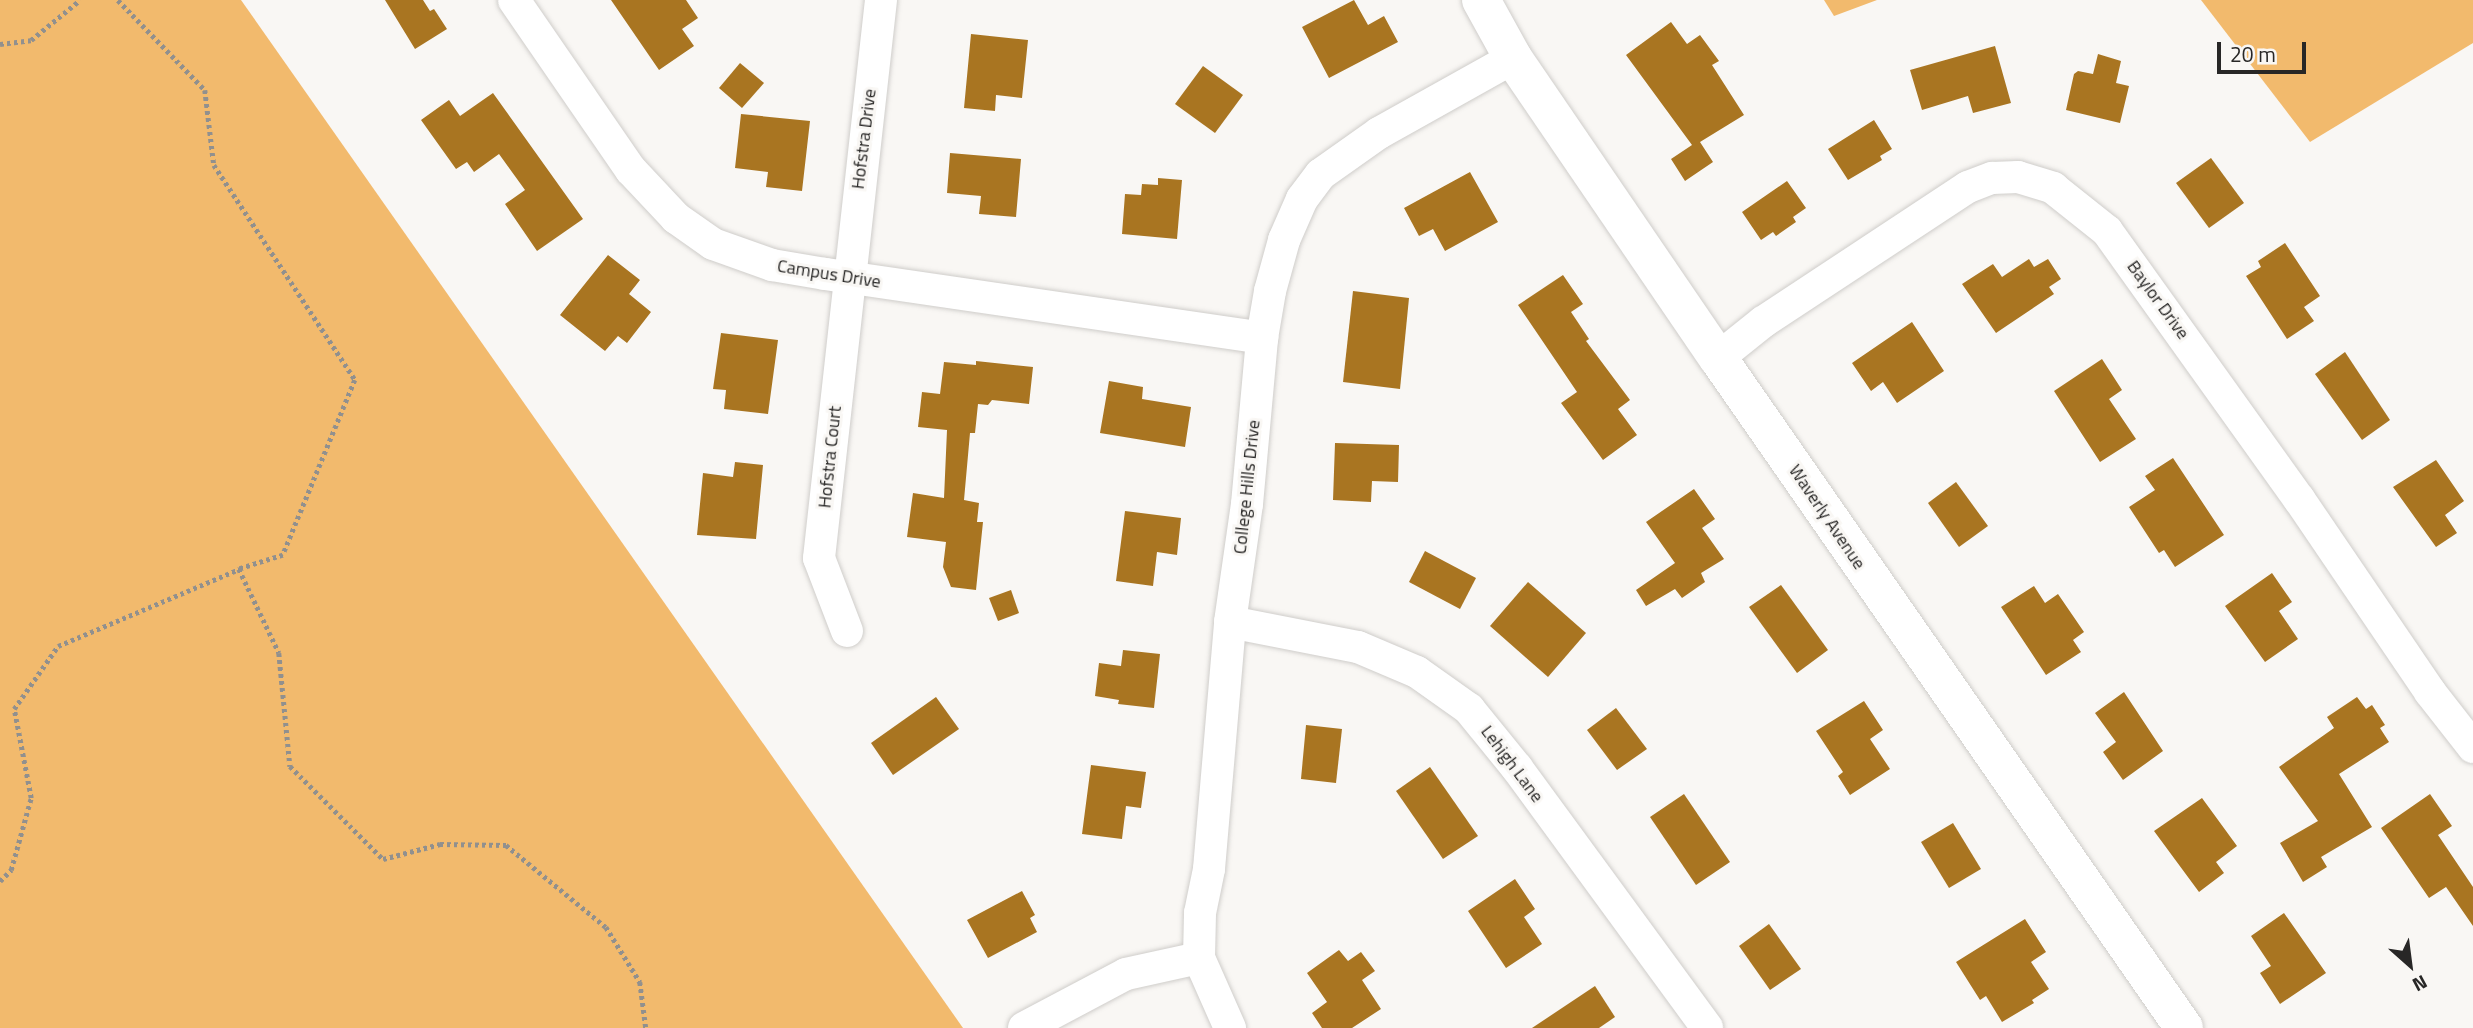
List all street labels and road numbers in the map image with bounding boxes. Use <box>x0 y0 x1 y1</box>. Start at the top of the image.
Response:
street label: Hofstra Drive <box>847 88 881 190</box>
street label: Campus Drive <box>776 255 882 293</box>
street label: Baylor Drive <box>2122 256 2194 344</box>
street label: Hofstra Court <box>814 405 846 509</box>
street label: College Hills Drive <box>1229 419 1265 555</box>
street label: Waverly Avenue <box>1784 461 1870 573</box>
street label: Lehigh Lane <box>1476 721 1548 807</box>

